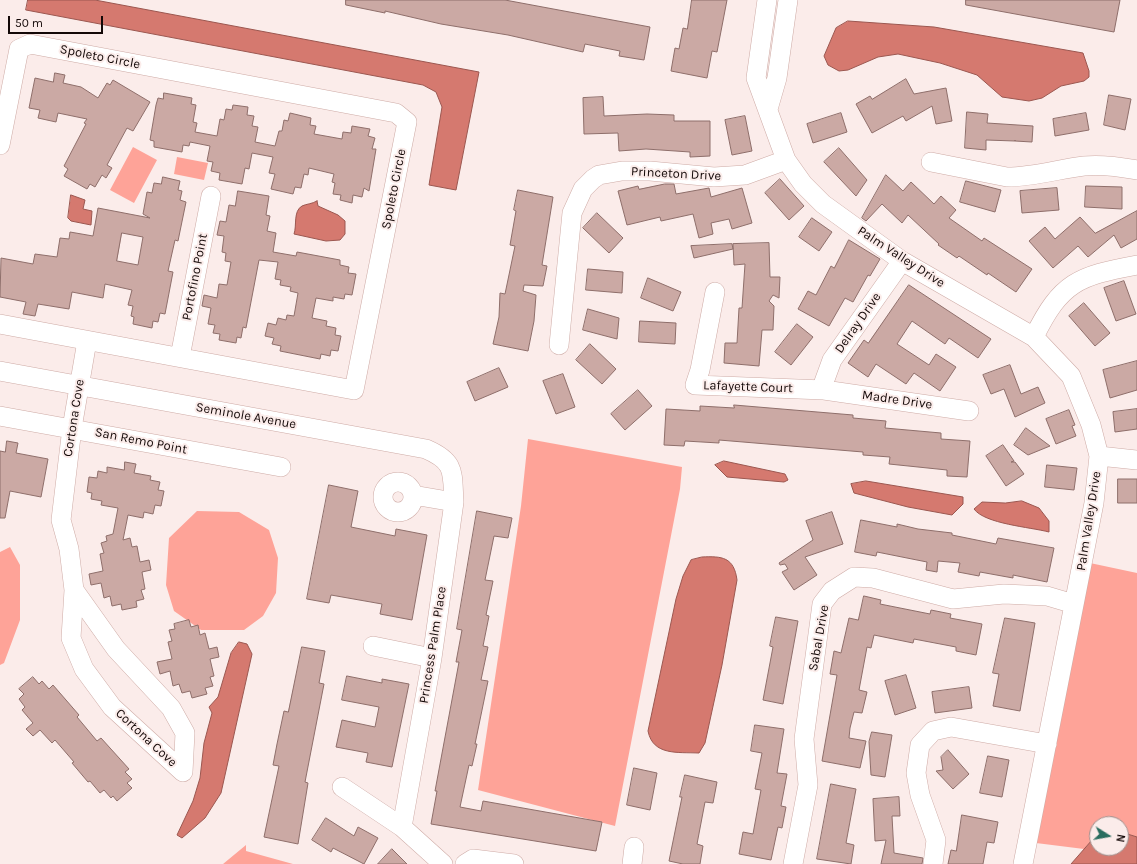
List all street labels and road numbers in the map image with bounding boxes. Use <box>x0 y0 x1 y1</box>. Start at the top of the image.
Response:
street label: Spoleto Circle <box>58 42 142 72</box>
street label: Spoleto Circle <box>379 147 409 231</box>
street label: Princeton Drive <box>631 164 721 184</box>
street label: Palm Valley Drive <box>855 223 947 291</box>
street label: Portofino Point <box>179 232 211 322</box>
street label: Delray Drive <box>831 290 885 356</box>
street label: Cortona Cove <box>60 378 88 458</box>
street label: Lafayette Court <box>703 378 793 396</box>
street label: Madre Drive <box>861 387 933 413</box>
street label: Seminole Avenue <box>195 399 297 433</box>
street label: San Remo Point <box>93 424 189 458</box>
street label: Palm Valley Drive <box>1073 470 1105 572</box>
street label: Princess Palm Place <box>416 585 450 705</box>
street label: Sabal Drive <box>806 604 832 672</box>
street label: Cortona Cove <box>112 706 180 770</box>

